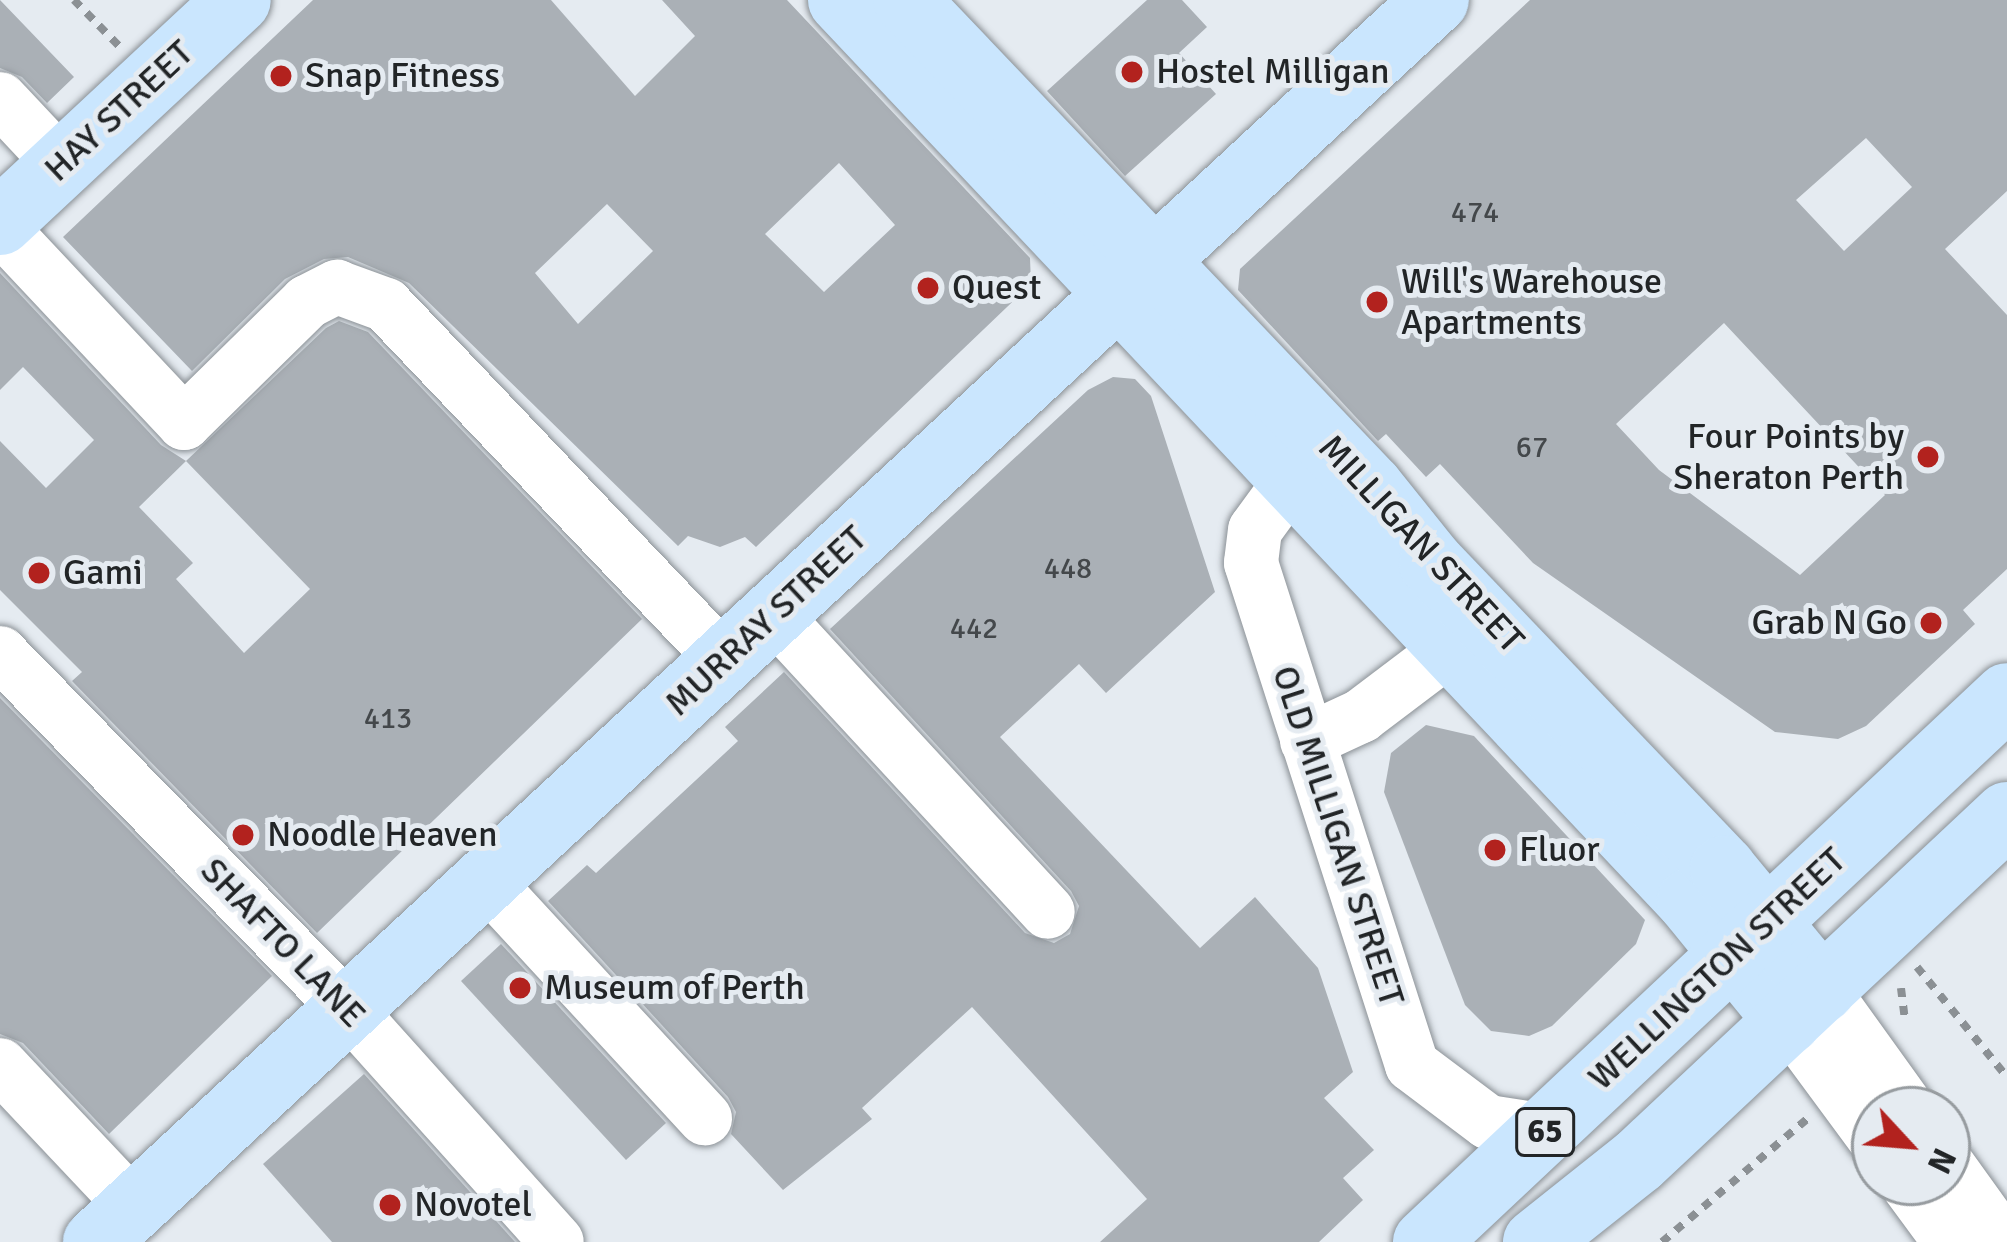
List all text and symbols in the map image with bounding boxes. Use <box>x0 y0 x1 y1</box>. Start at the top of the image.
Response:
street label: HAY STREET <box>36 31 202 191</box>
place label: Hostel Milligan <box>1156 50 1390 94</box>
place label: Snap Fitness <box>305 54 500 98</box>
marker: Hostel Milligan <box>1119 59 1145 85</box>
marker: Snap Fitness <box>268 63 294 89</box>
house number: 474 <box>1451 195 1499 231</box>
place label: Will's Warehouse Apartments <box>1401 259 1662 344</box>
place label: Quest <box>952 266 1041 310</box>
marker: Quest <box>915 275 941 301</box>
marker: Will's Warehouse Apartments <box>1364 289 1390 315</box>
place label: Four Points by Sheraton Perth <box>1673 414 1904 499</box>
street label: MILLIGAN STREET <box>1309 426 1533 662</box>
house number: 67 <box>1516 430 1548 466</box>
marker: Four Points by Sheraton Perth <box>1915 444 1941 470</box>
street label: MURRAY STREET <box>656 517 876 725</box>
place label: Gami <box>63 551 143 595</box>
house number: 448 <box>1044 551 1092 587</box>
marker: Gami <box>26 560 52 586</box>
place label: Grab N Go <box>1751 601 1907 645</box>
marker: Grab N Go <box>1918 610 1944 636</box>
house number: 442 <box>950 611 998 647</box>
street label: OLD MILLIGAN STREET <box>1263 661 1413 1011</box>
house number: 413 <box>364 701 412 737</box>
place label: Noodle Heaven <box>267 813 498 857</box>
marker: Noodle Heaven <box>230 822 256 848</box>
place label: Fluor <box>1519 828 1600 872</box>
marker: Fluor <box>1482 837 1508 863</box>
street label: WELLINGTON STREET <box>1580 839 1854 1099</box>
street label: SHAFTO LANE <box>192 849 374 1037</box>
place label: Museum of Perth <box>544 966 805 1010</box>
marker: Museum of Perth <box>507 975 533 1001</box>
north arrow <box>1851 1086 1971 1206</box>
road number: 65 <box>1515 1105 1575 1159</box>
text: N <box>1918 1141 1965 1180</box>
place label: Novotel <box>414 1183 532 1227</box>
marker: Novotel <box>377 1192 403 1218</box>

